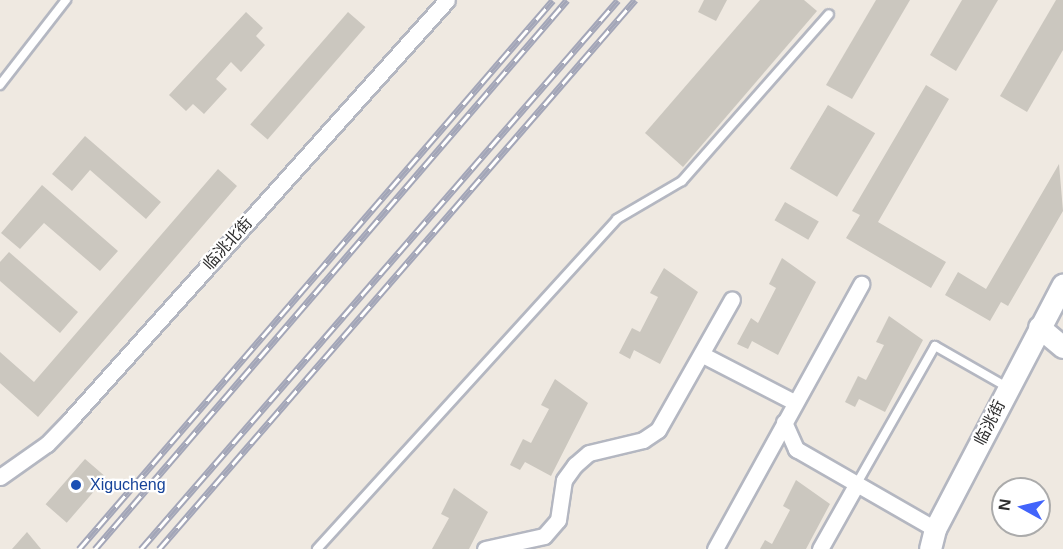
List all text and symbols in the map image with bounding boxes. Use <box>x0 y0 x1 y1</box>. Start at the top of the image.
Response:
street label: 临洮北街 <box>199 214 257 274</box>
street label: 临洮街 <box>971 397 1009 449</box>
place label: Xigucheng <box>90 475 166 495</box>
marker: Xigucheng <box>67 476 85 494</box>
north arrow <box>991 477 1051 537</box>
text: N <box>995 498 1014 512</box>

